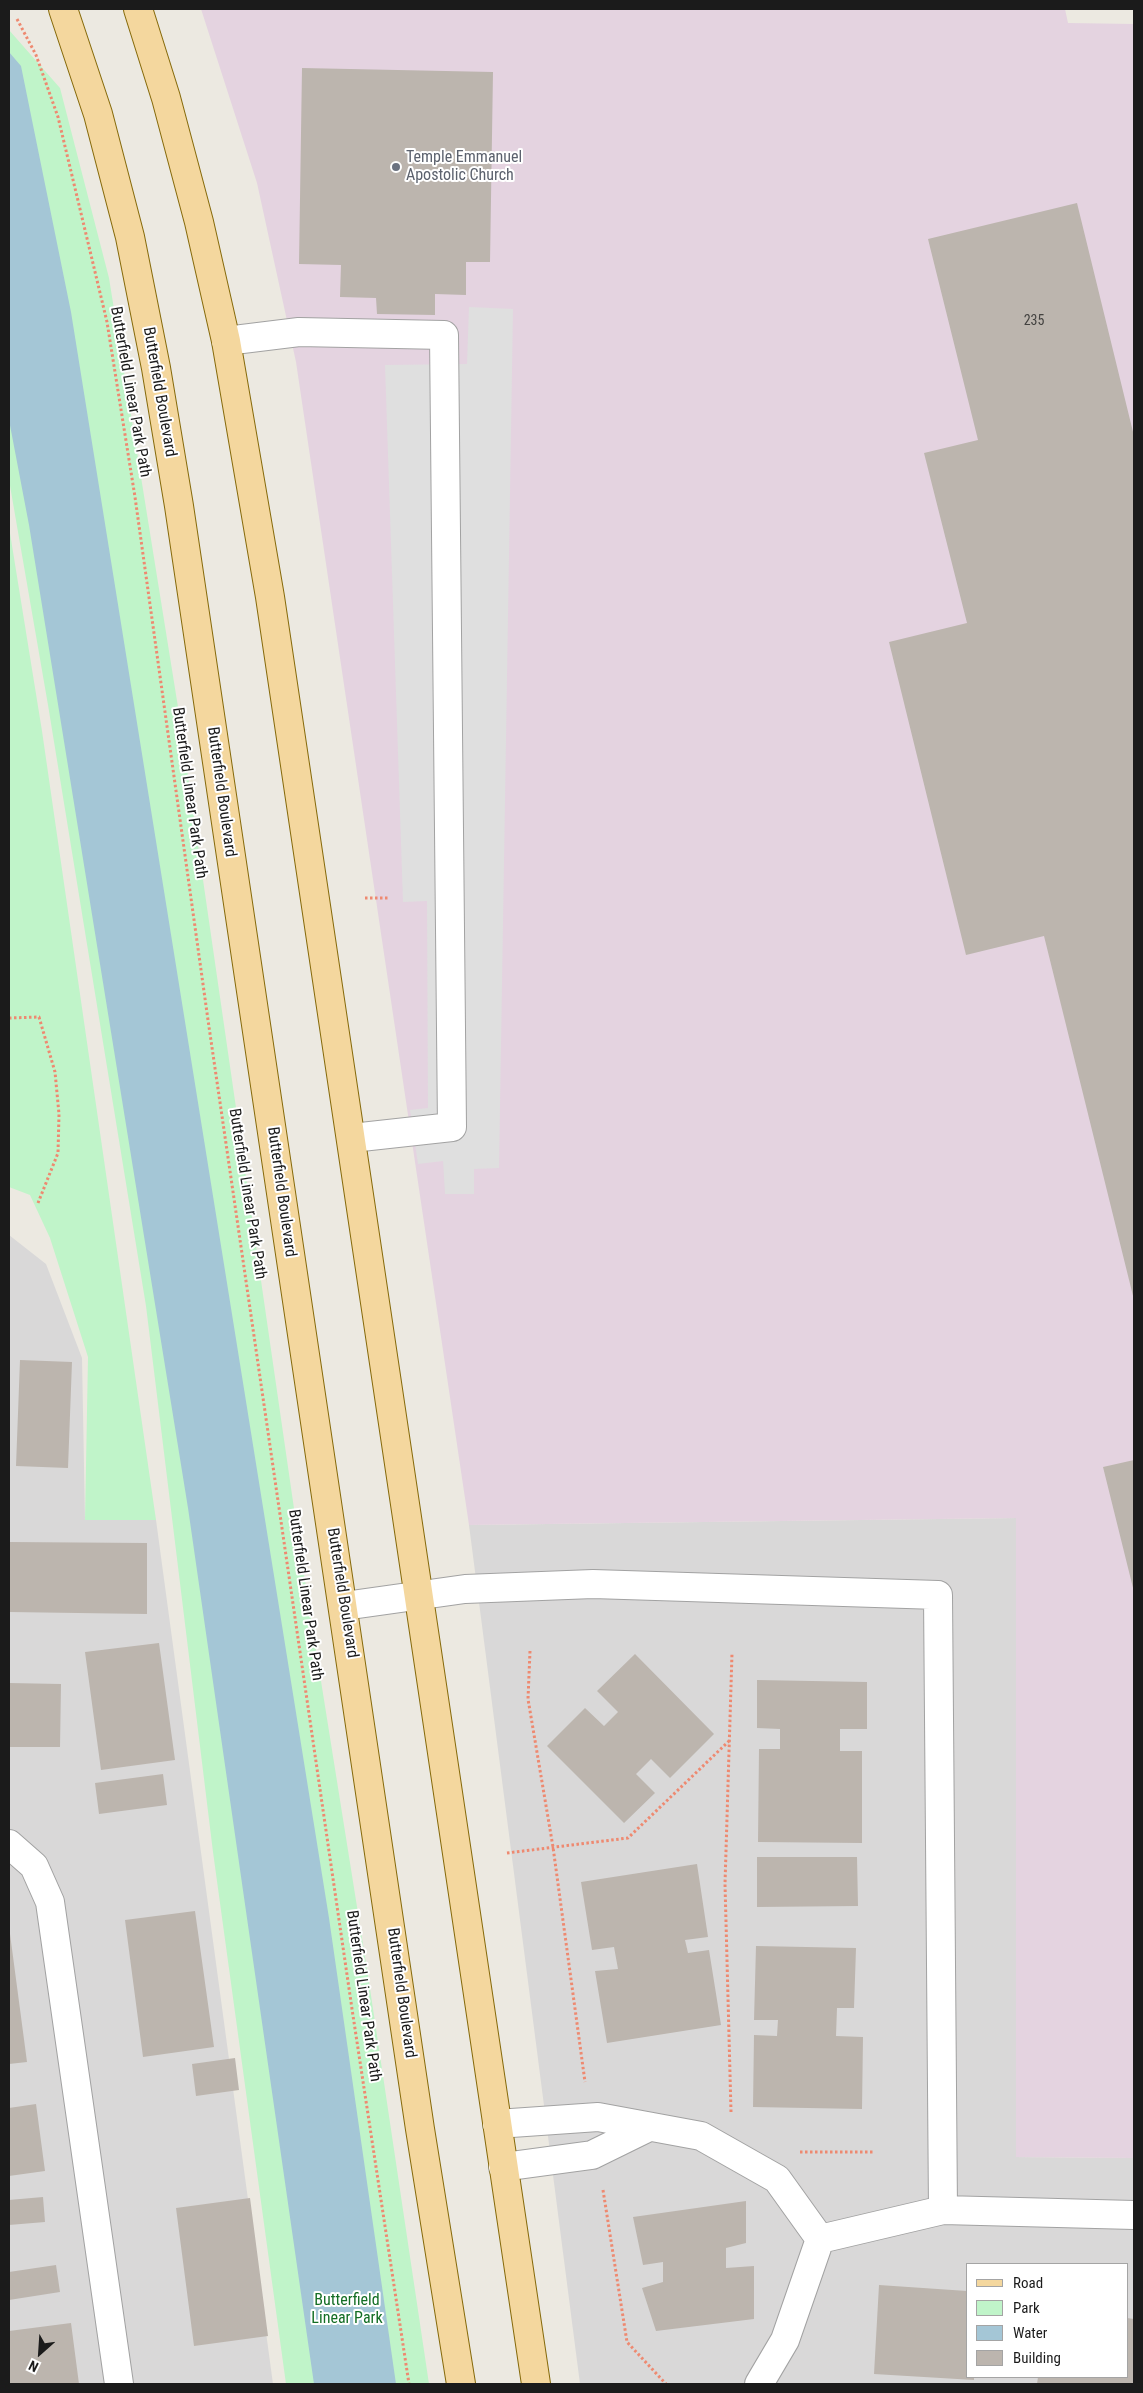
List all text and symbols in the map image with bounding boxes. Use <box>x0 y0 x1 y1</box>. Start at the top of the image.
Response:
place label: Temple Emmanuel Apostolic Church <box>406 148 522 186</box>
marker: Temple Emmanuel Apostolic Church <box>390 161 402 173</box>
street label: Butterfield Linear Park Path <box>106 305 154 479</box>
house number: 235 <box>1024 313 1044 329</box>
street label: Butterfield Boulevard <box>138 326 180 458</box>
street label: Butterfield Linear Park Path <box>167 706 211 880</box>
street label: Butterfield Boulevard <box>202 726 240 858</box>
street label: Butterfield Linear Park Path <box>224 1107 270 1281</box>
street label: Butterfield Boulevard <box>262 1126 300 1258</box>
street label: Butterfield Linear Park Path <box>283 1508 327 1682</box>
street label: Butterfield Boulevard <box>322 1527 362 1659</box>
street label: Butterfield Linear Park Path <box>341 1909 385 2083</box>
street label: Butterfield Boulevard <box>382 1927 420 2059</box>
legend <box>966 2263 1128 2378</box>
text: Road <box>1013 2274 1043 2292</box>
park label: Butterfield Linear Park <box>311 2291 383 2329</box>
text: Park <box>1013 2299 1040 2317</box>
text: Water <box>1013 2324 1047 2342</box>
north arrow <box>15 2328 65 2378</box>
text: Building <box>1013 2349 1061 2367</box>
text: N <box>26 2357 41 2376</box>

